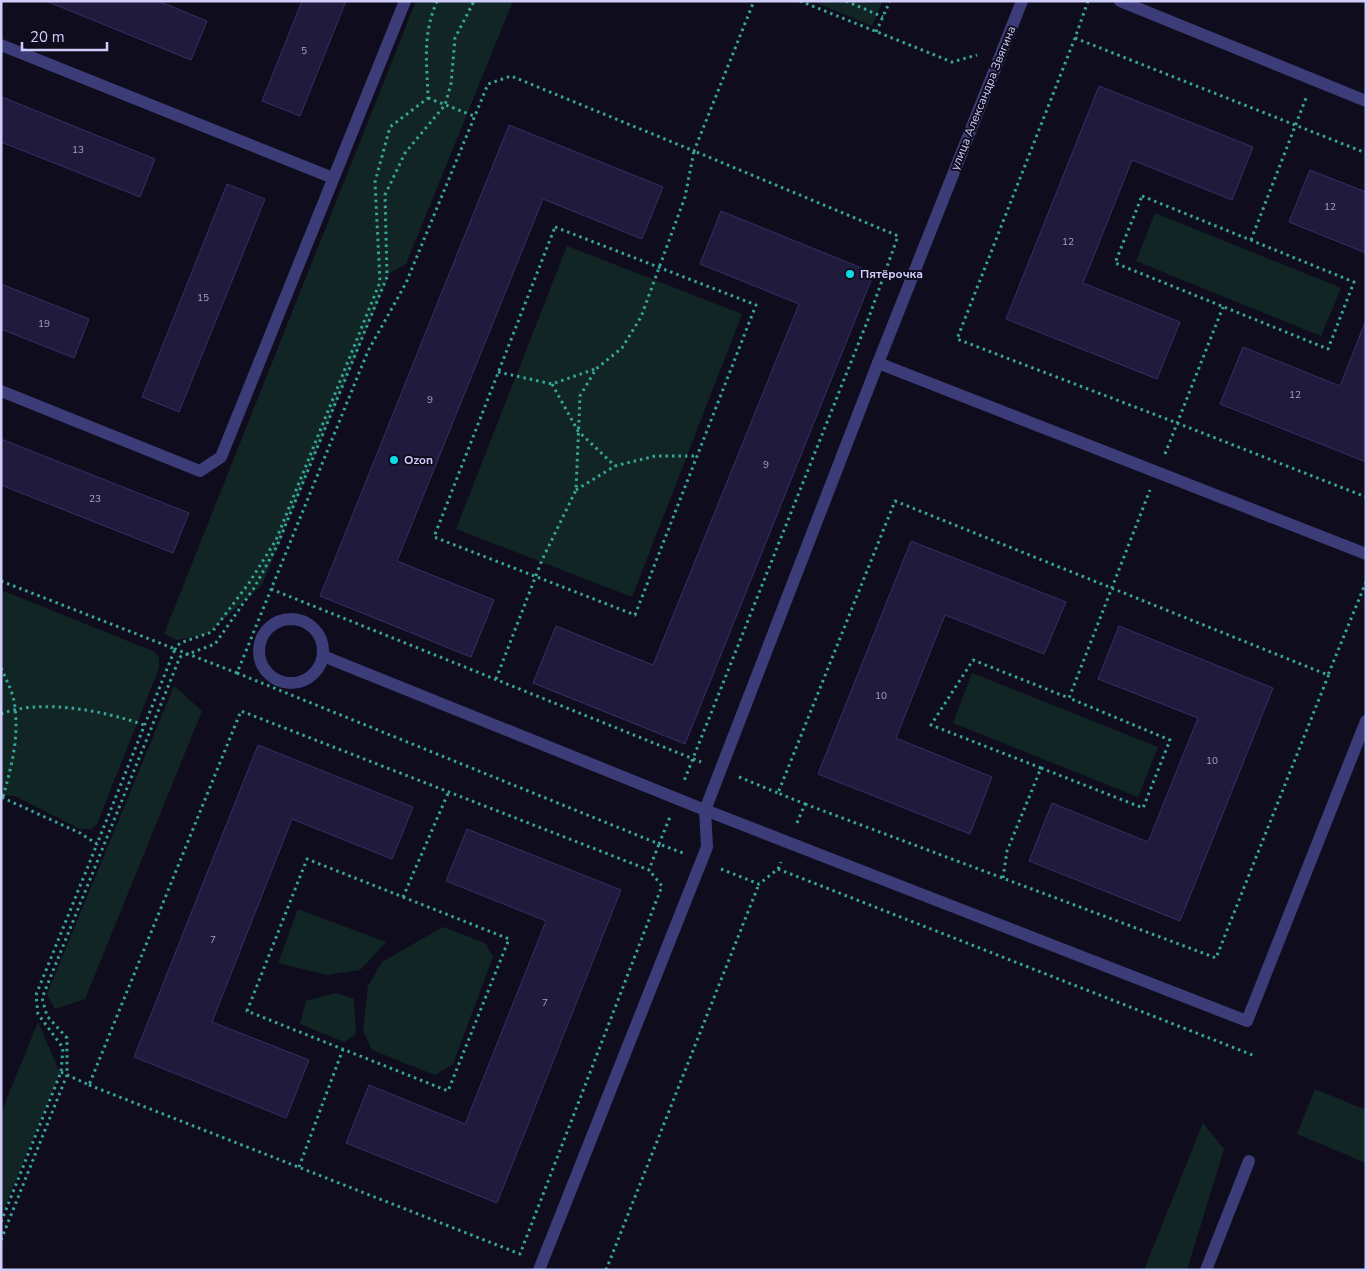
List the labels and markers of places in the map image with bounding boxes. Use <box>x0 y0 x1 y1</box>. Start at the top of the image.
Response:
place label: Пятёрочка <box>860 266 923 282</box>
marker: Пятёрочка <box>844 268 856 280</box>
place label: Ozon <box>404 452 433 468</box>
marker: Ozon <box>388 454 400 466</box>

